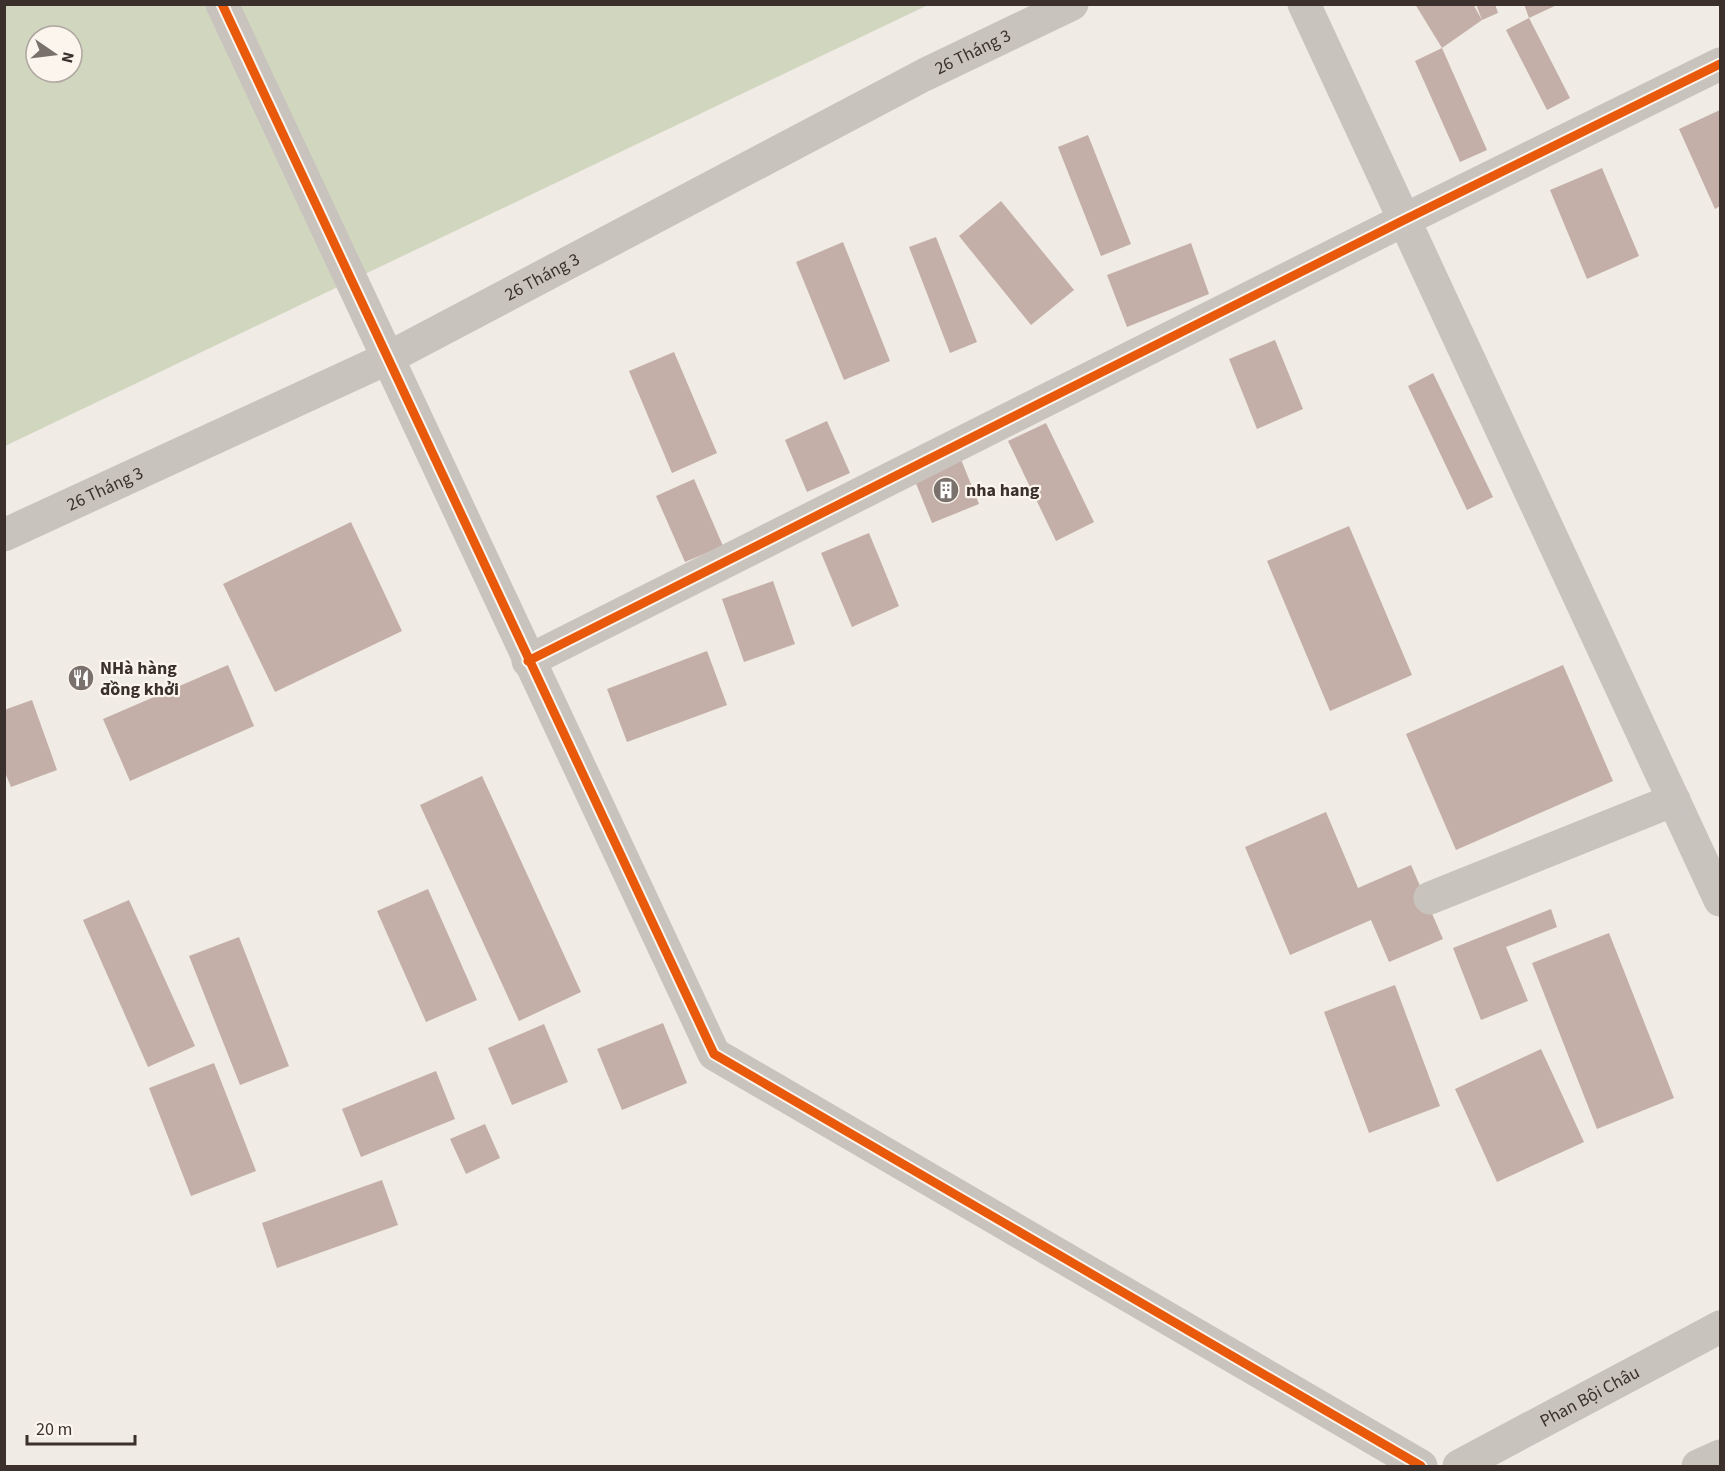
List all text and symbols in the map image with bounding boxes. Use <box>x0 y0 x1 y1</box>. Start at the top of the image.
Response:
street label: 26 Tháng 3 <box>931 23 1015 81</box>
north arrow <box>24 24 84 84</box>
text: N <box>56 50 80 65</box>
street label: 26 Tháng 3 <box>500 247 584 307</box>
street label: 26 Tháng 3 <box>63 461 147 517</box>
building icon: nha hang <box>931 475 961 505</box>
place label: nha hang <box>966 478 1040 503</box>
place label: NHà hàng đồng khởi <box>100 656 179 702</box>
restaurant icon: NHà hàng đồng khởi <box>66 663 96 693</box>
street label: Phan Bội Châu <box>1535 1360 1644 1434</box>
scale bar <box>27 1408 135 1446</box>
text: 20 m <box>36 1417 72 1442</box>

